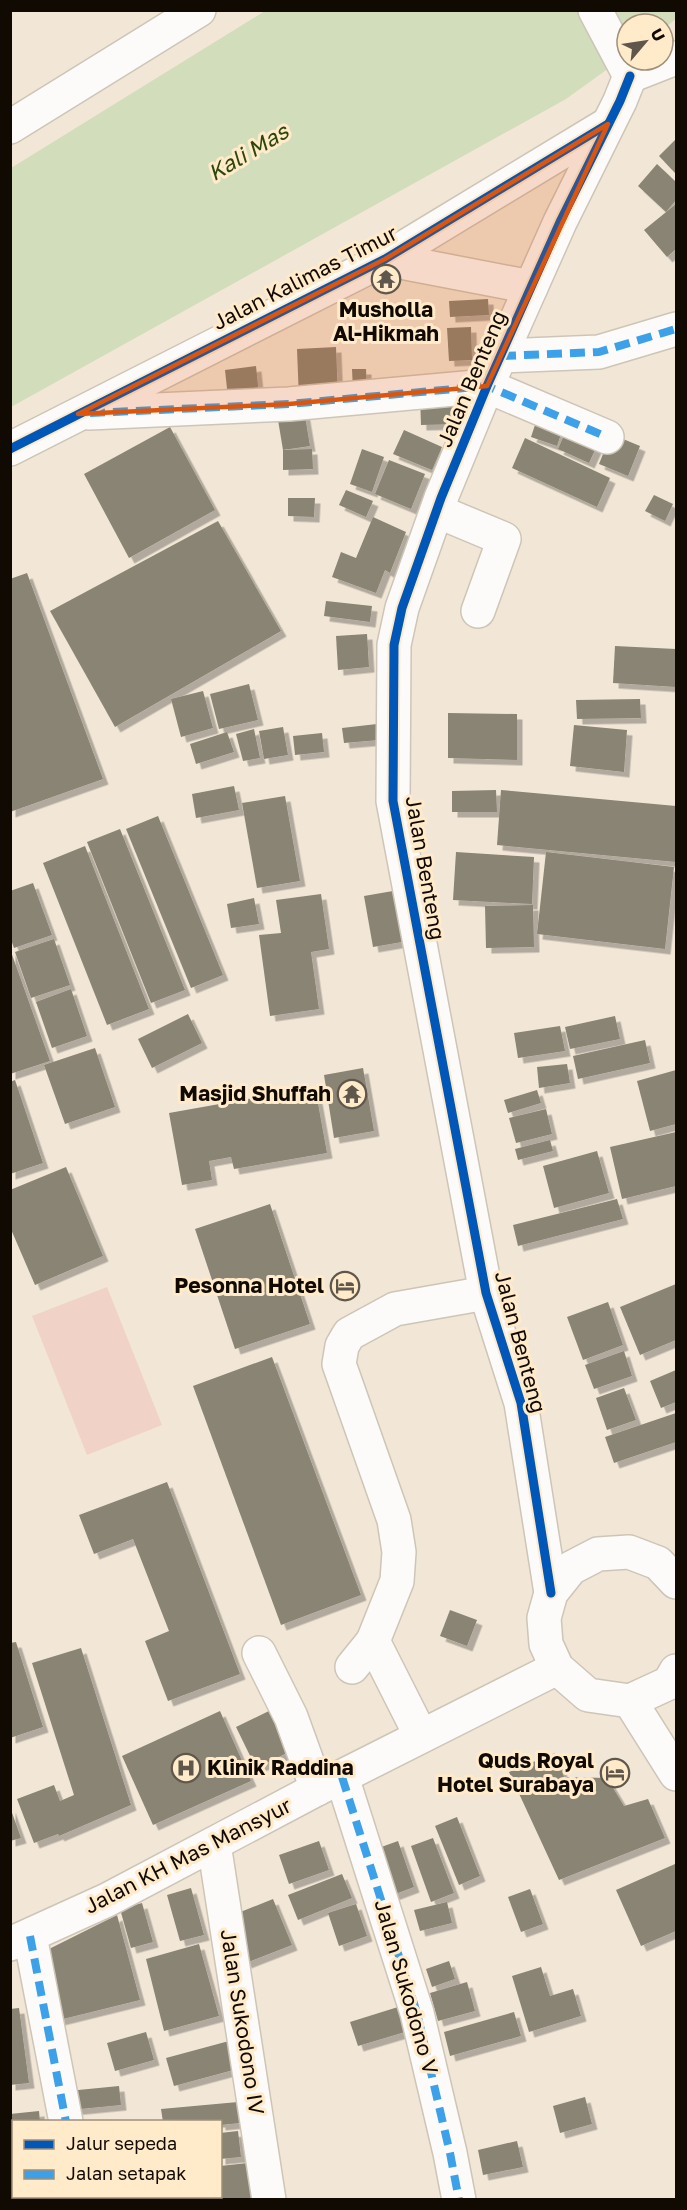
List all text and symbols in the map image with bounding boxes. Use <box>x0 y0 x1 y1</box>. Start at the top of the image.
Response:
north arrow <box>615 12 675 72</box>
text: U <box>647 25 670 45</box>
water label: Kali Mas <box>203 116 294 186</box>
street label: Jalan Kalimas Timur <box>208 219 401 335</box>
temple icon: Musholla Al-Hikmah <box>370 263 402 295</box>
place label: Musholla Al-Hikmah <box>333 296 439 346</box>
street label: Jalan Benteng <box>431 306 511 451</box>
street label: Jalan Benteng <box>401 794 451 942</box>
temple icon: Masjid Shuffah <box>336 1078 368 1110</box>
place label: Masjid Shuffah <box>179 1080 331 1106</box>
street label: Jalan Benteng <box>490 1268 552 1415</box>
hotel icon: Pesonna Hotel <box>329 1270 361 1302</box>
place label: Pesonna Hotel <box>174 1272 324 1298</box>
place label: Quds Royal Hotel Surabaya <box>437 1747 594 1797</box>
hospital icon: Klinik Raddina <box>170 1752 202 1784</box>
place label: Klinik Raddina <box>207 1754 354 1780</box>
hotel icon: Quds Royal Hotel Surabaya <box>599 1757 631 1789</box>
street label: Jalan KH Mas Mansyur <box>80 1792 295 1919</box>
street label: Jalan Sukodono V <box>370 1896 444 2077</box>
street label: Jalan Sukodono IV <box>215 1927 270 2116</box>
legend <box>12 2120 222 2198</box>
text: Jalur sepeda <box>66 2132 177 2154</box>
text: Jalan setapak <box>66 2162 186 2184</box>

